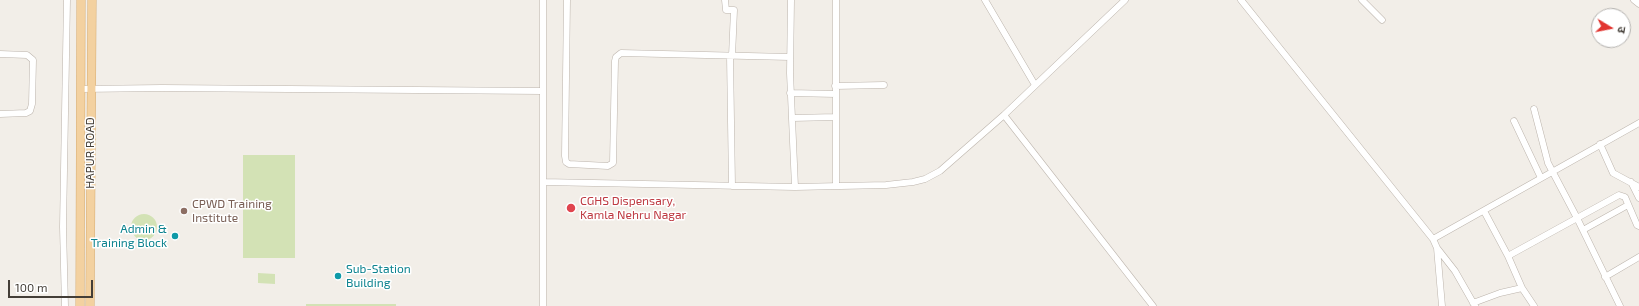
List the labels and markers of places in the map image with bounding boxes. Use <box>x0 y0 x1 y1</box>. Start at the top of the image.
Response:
place label: CGHS Dispensary, Kamla Nehru Nagar <box>580 194 686 222</box>
place label: CPWD Training Institute <box>192 197 272 225</box>
marker: CGHS Dispensary, Kamla Nehru Nagar <box>565 202 577 214</box>
marker: CPWD Training Institute <box>179 206 189 216</box>
place label: Admin & Training Block <box>91 222 167 250</box>
marker: Admin & Training Block <box>170 231 180 241</box>
place label: Sub-Station Building <box>346 262 411 290</box>
marker: Sub-Station Building <box>333 271 343 281</box>

